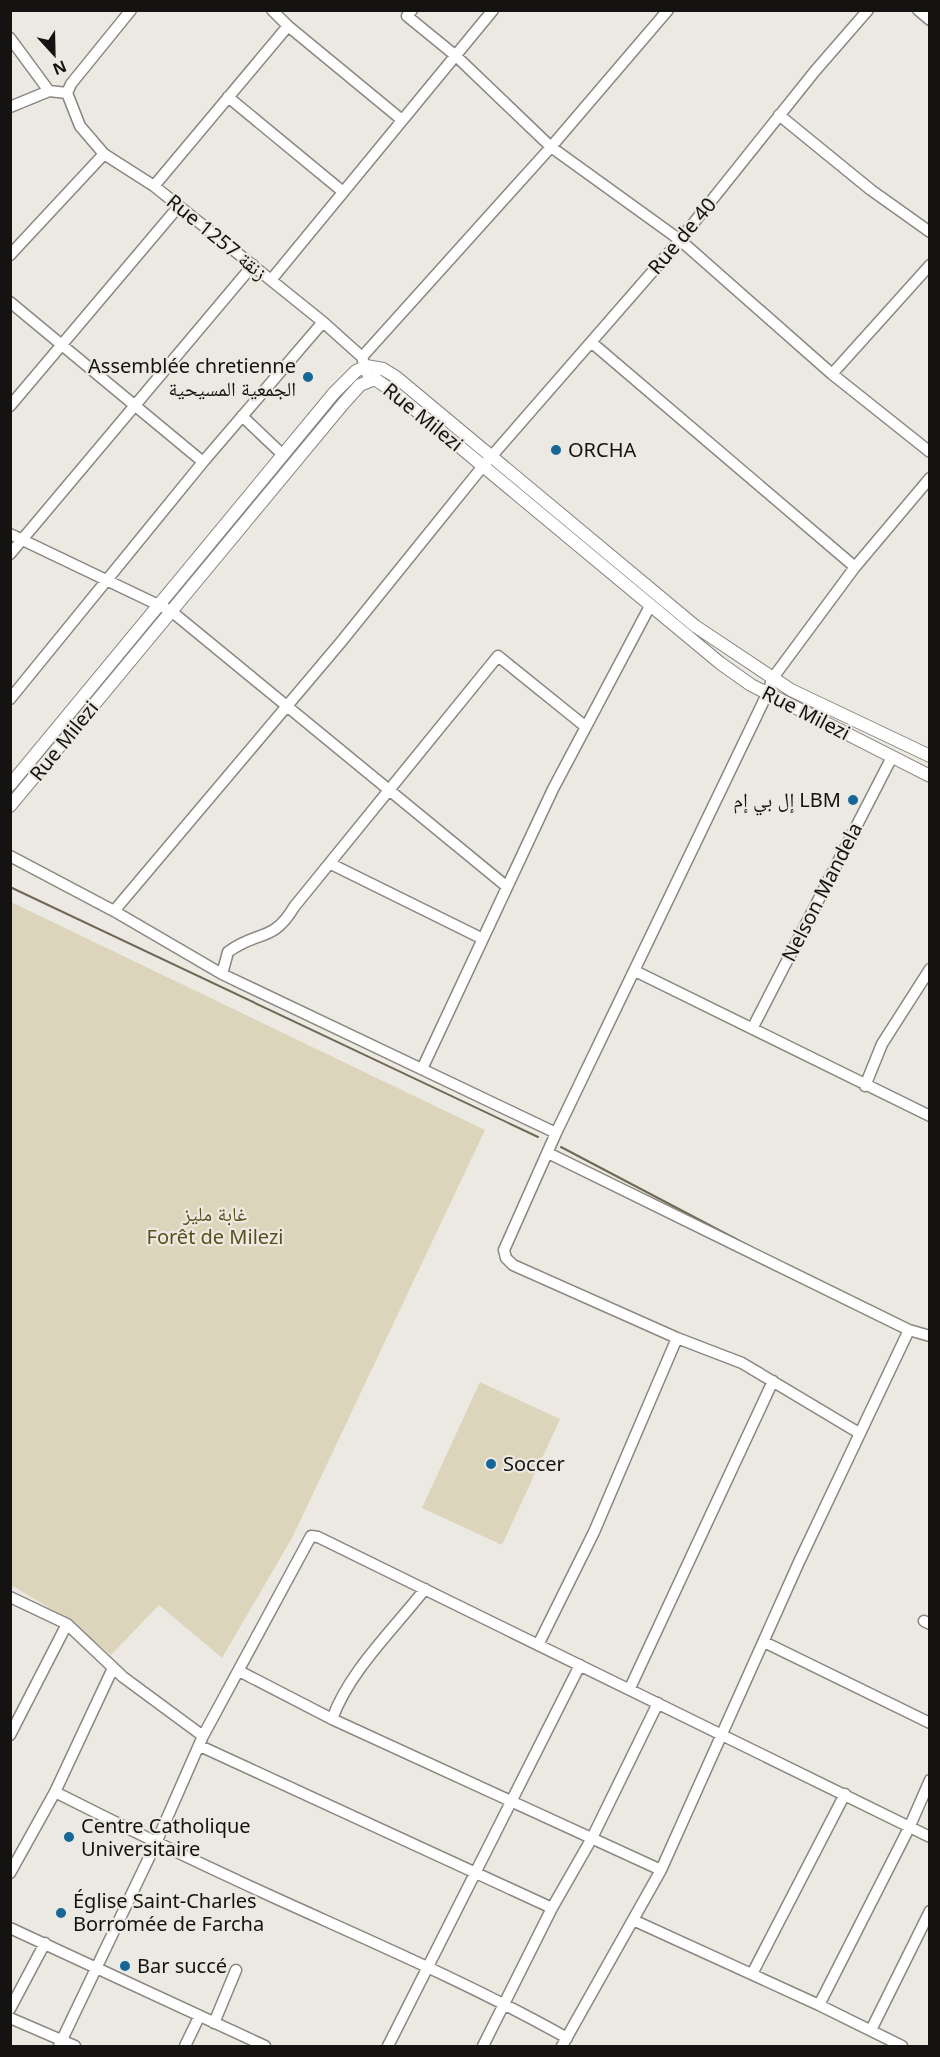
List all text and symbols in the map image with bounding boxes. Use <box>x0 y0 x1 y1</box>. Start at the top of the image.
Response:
north arrow <box>24 24 84 84</box>
text: N <box>49 55 70 81</box>
street label: Rue 1257 زنقة <box>161 188 273 286</box>
street label: Rue de 40 <box>641 191 722 280</box>
place label: Assemblée chretienne الجمعية المسيحية <box>88 352 296 402</box>
marker: Assemblée chretienne الجمعية المسيحية <box>301 370 315 384</box>
street label: Rue Milezi <box>378 376 469 457</box>
place label: ORCHA <box>568 436 637 463</box>
marker: ORCHA <box>549 443 563 457</box>
street label: Rue Milezi <box>758 679 855 746</box>
street label: Rue Milezi <box>23 695 104 786</box>
place label: إل بي إم LBM <box>733 786 841 816</box>
marker: إل بي إم LBM <box>846 793 860 807</box>
street label: Nelson Mandela <box>775 818 868 966</box>
park label: غابة مليز Forêt de Milezi <box>147 1200 283 1250</box>
place label: Soccer <box>503 1450 565 1477</box>
marker: Soccer <box>484 1457 498 1471</box>
place label: Centre Catholique Universitaire <box>81 1812 251 1862</box>
marker: Centre Catholique Universitaire <box>62 1830 76 1844</box>
place label: Église Saint-Charles Borromée de Farcha <box>73 1887 264 1937</box>
marker: Église Saint-Charles Borromée de Farcha <box>54 1906 68 1920</box>
place label: Bar succé <box>137 1952 227 1979</box>
marker: Bar succé <box>118 1959 132 1973</box>

